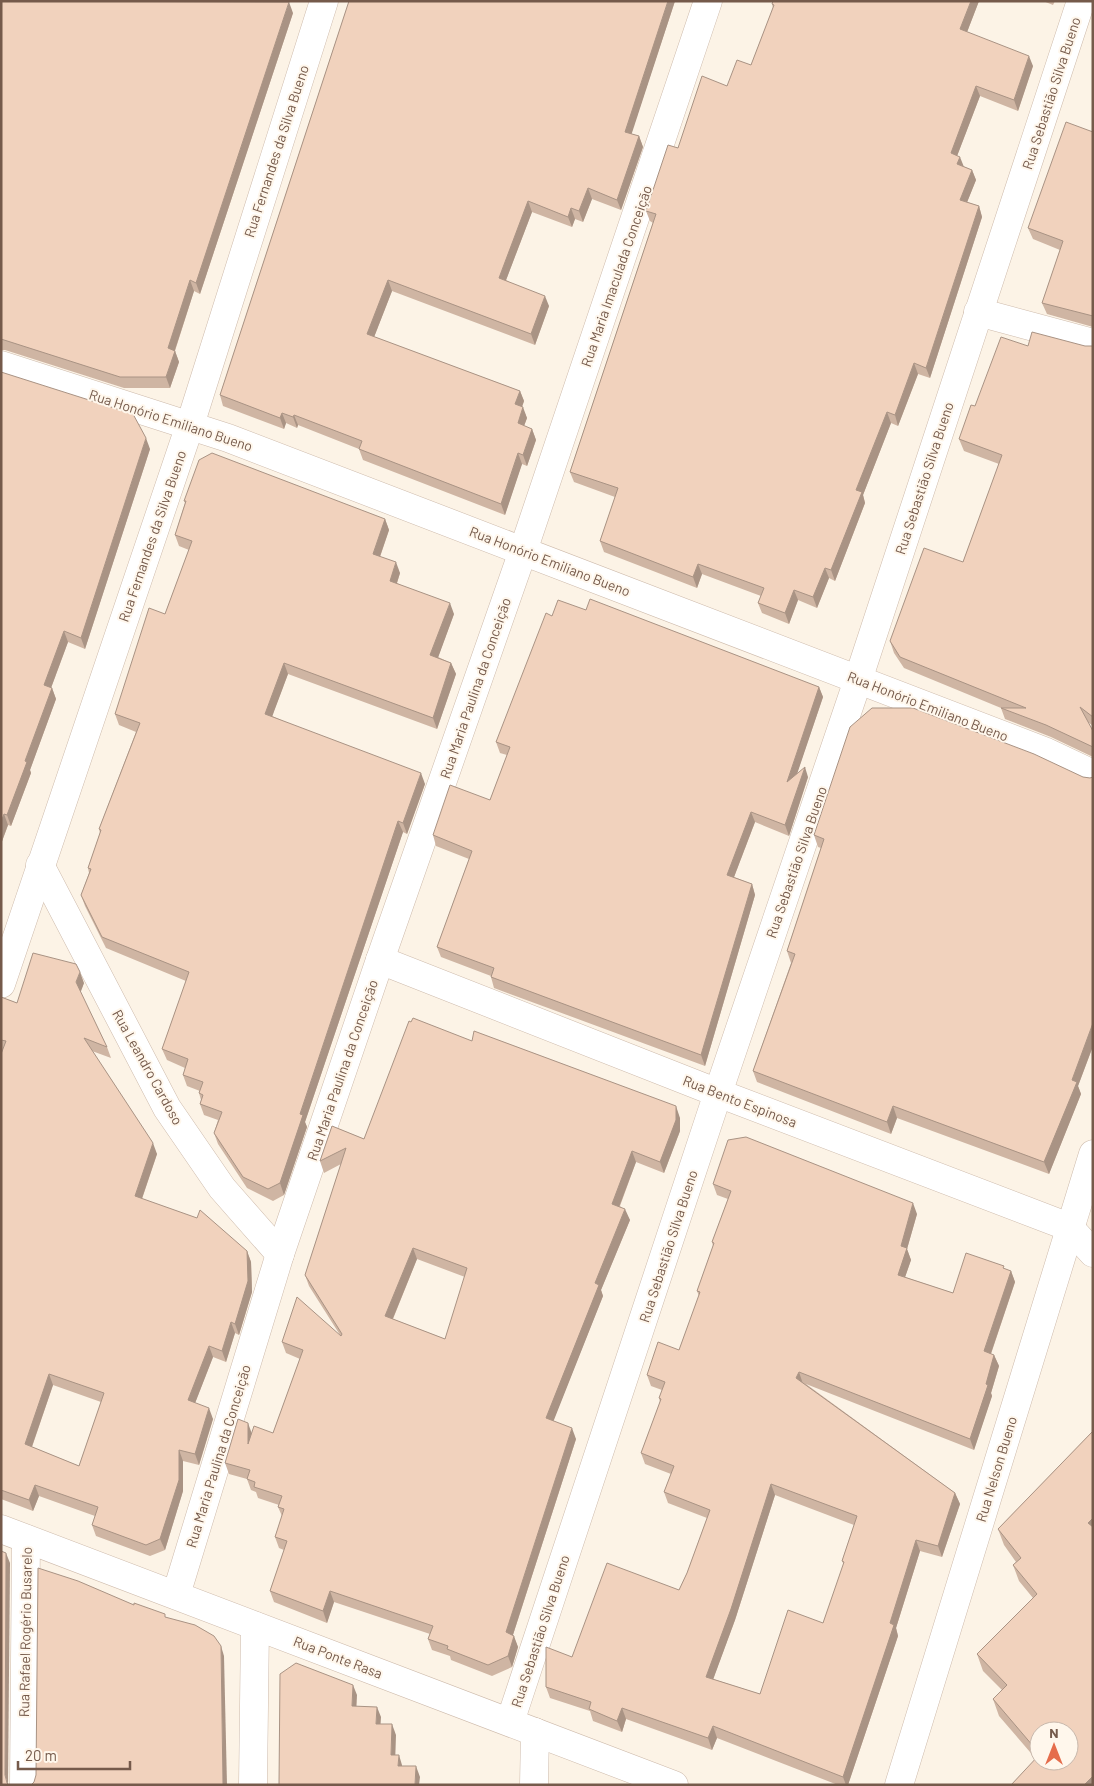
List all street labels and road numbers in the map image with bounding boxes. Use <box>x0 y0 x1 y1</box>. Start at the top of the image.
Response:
street label: Rua Sebastião Silva Bueno <box>1018 15 1084 171</box>
street label: Rua Fernandes da Silva Bueno <box>240 63 312 239</box>
street label: Rua Maria Imaculada Conceição <box>577 183 655 369</box>
street label: Rua Honório Emiliano Bueno <box>87 386 255 454</box>
street label: Rua Sebastião Silva Bueno <box>891 400 957 556</box>
street label: Rua Fernandes da Silva Bueno <box>115 448 189 624</box>
street label: Rua Honório Emiliano Bueno <box>467 522 633 600</box>
street label: Rua Maria Paulina da Conceição <box>436 595 514 781</box>
street label: Rua Honório Emiliano Bueno <box>845 667 1011 745</box>
street label: Rua Sebastião Silva Bueno <box>762 784 830 940</box>
street label: Rua Maria Paulina da Conceição <box>303 977 381 1163</box>
street label: Rua Leandro Cardoso <box>109 1006 187 1128</box>
street label: Rua Bento Espinosa <box>681 1071 799 1131</box>
street label: Rua Sebastião Silva Bueno <box>635 1168 701 1324</box>
street label: Rua Maria Paulina da Conceição <box>182 1362 254 1550</box>
street label: Rua Nelson Bueno <box>972 1414 1020 1524</box>
street label: Rua Rafael Rogério Busarelo <box>15 1547 35 1717</box>
street label: Rua Sebastião Silva Bueno <box>507 1553 573 1709</box>
street label: Rua Ponte Rasa <box>291 1632 385 1682</box>

